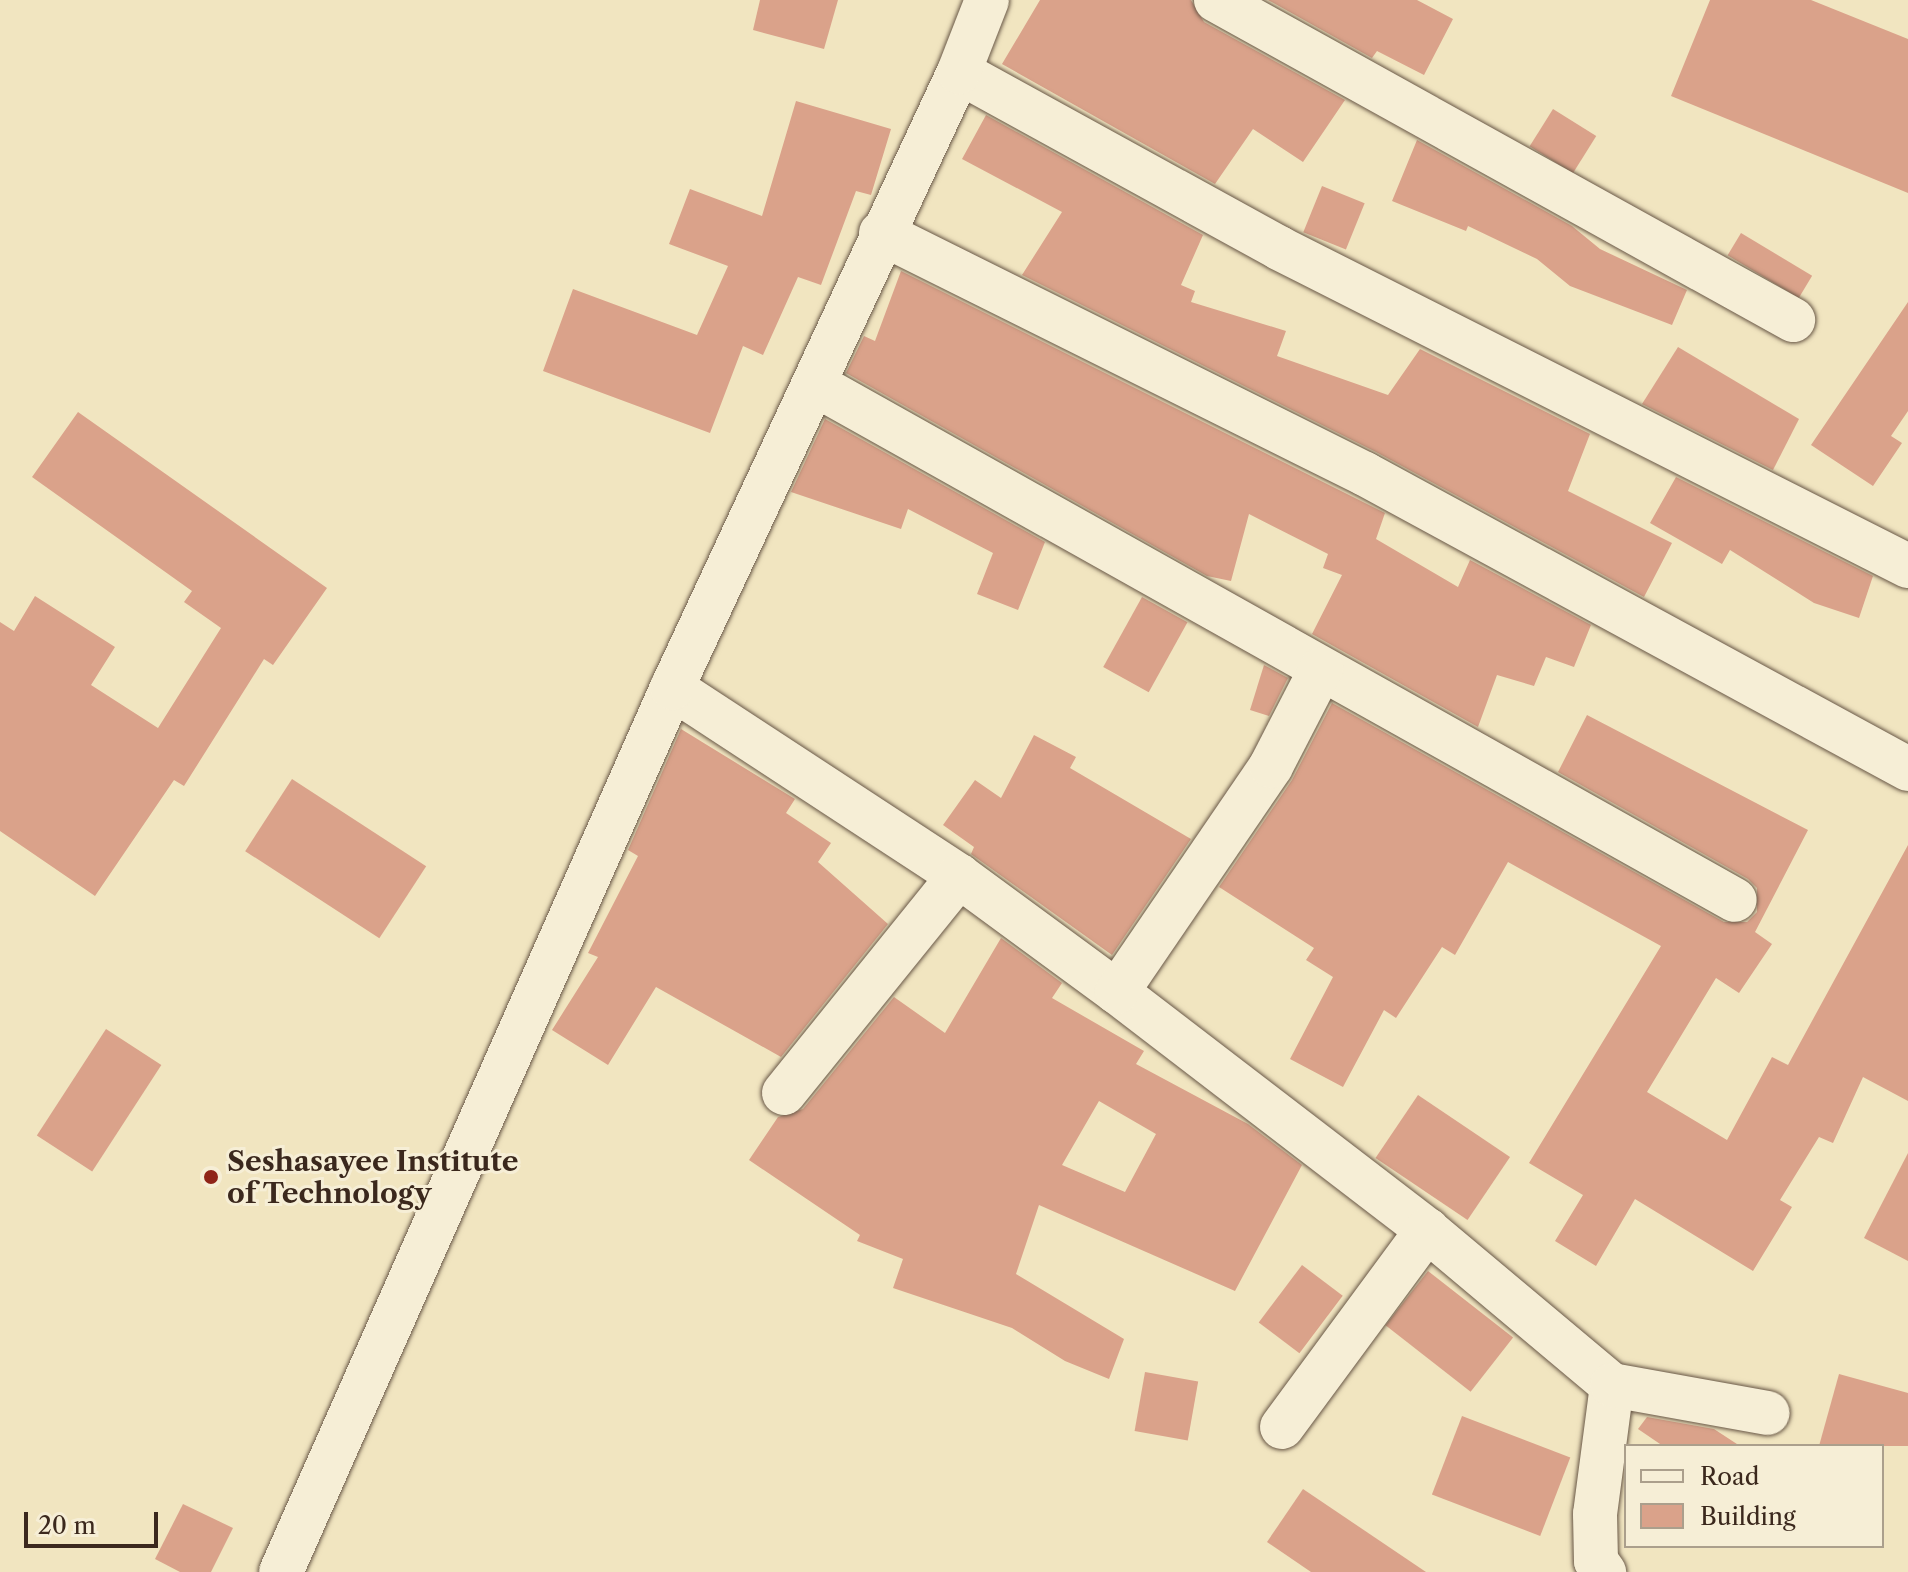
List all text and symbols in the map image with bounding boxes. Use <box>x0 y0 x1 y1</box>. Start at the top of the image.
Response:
place label: Seshasayee Institute of Technology <box>227 1144 519 1210</box>
marker: Seshasayee Institute of Technology <box>202 1168 220 1186</box>
legend <box>1624 1444 1884 1548</box>
text: Road <box>1700 1462 1759 1491</box>
scale bar <box>28 1496 162 1546</box>
text: Building <box>1700 1502 1796 1531</box>
text: 20 m <box>38 1511 96 1540</box>

